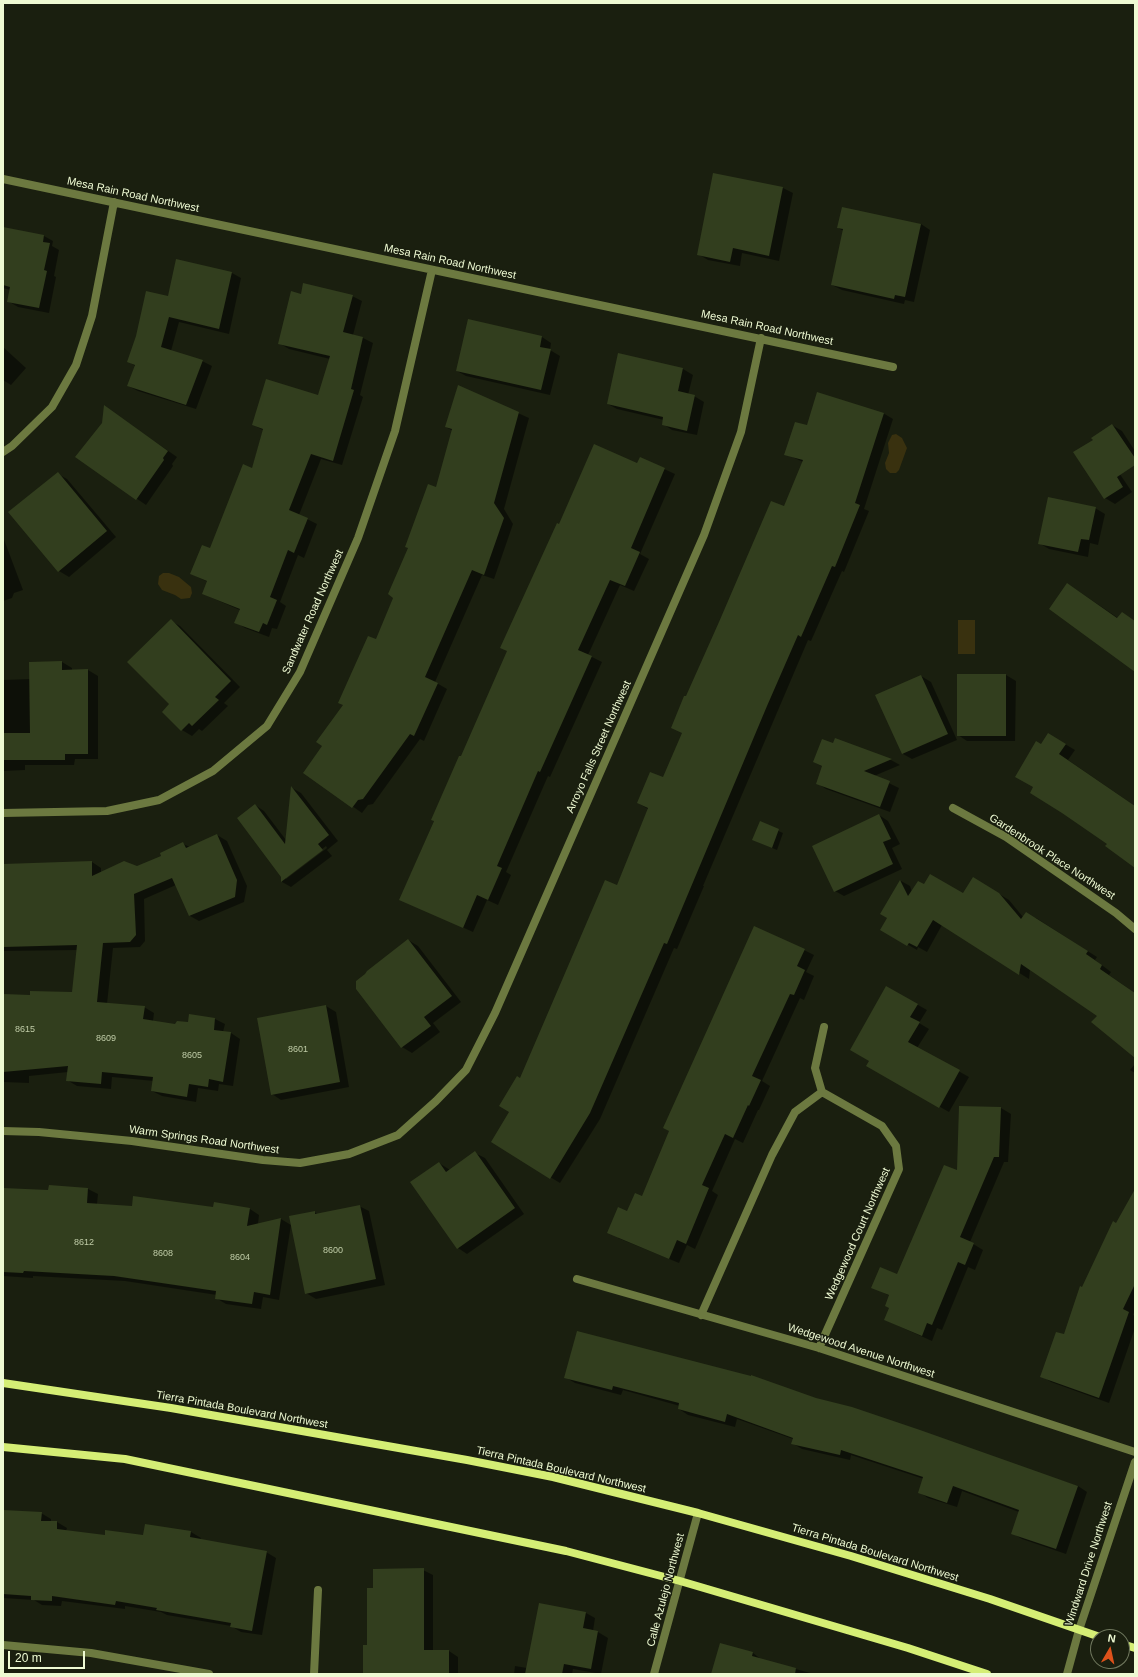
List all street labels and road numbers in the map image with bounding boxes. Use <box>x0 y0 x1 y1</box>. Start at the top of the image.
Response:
street label: Mesa Rain Road Northwest <box>66 175 200 215</box>
street label: Mesa Rain Road Northwest <box>383 242 517 282</box>
street label: Mesa Rain Road Northwest <box>700 308 834 348</box>
street label: Sandwater Road Northwest <box>280 548 346 676</box>
street label: Arroyo Falls Street Northwest <box>564 679 634 815</box>
street label: Gardenbrook Place Northwest <box>987 811 1117 903</box>
street label: Warm Springs Road Northwest <box>128 1123 280 1157</box>
street label: Wedgewood Court Northwest <box>823 1166 893 1302</box>
street label: Wedgewood Avenue Northwest <box>786 1321 936 1381</box>
street label: Tierra Pintada Boulevard Northwest <box>155 1388 329 1432</box>
street label: Tierra Pintada Boulevard Northwest <box>475 1444 647 1496</box>
street label: Windward Drive Northwest <box>1063 1500 1115 1628</box>
street label: Tierra Pintada Boulevard Northwest <box>790 1521 960 1585</box>
street label: Calle Azulejo Northwest <box>645 1532 687 1648</box>

